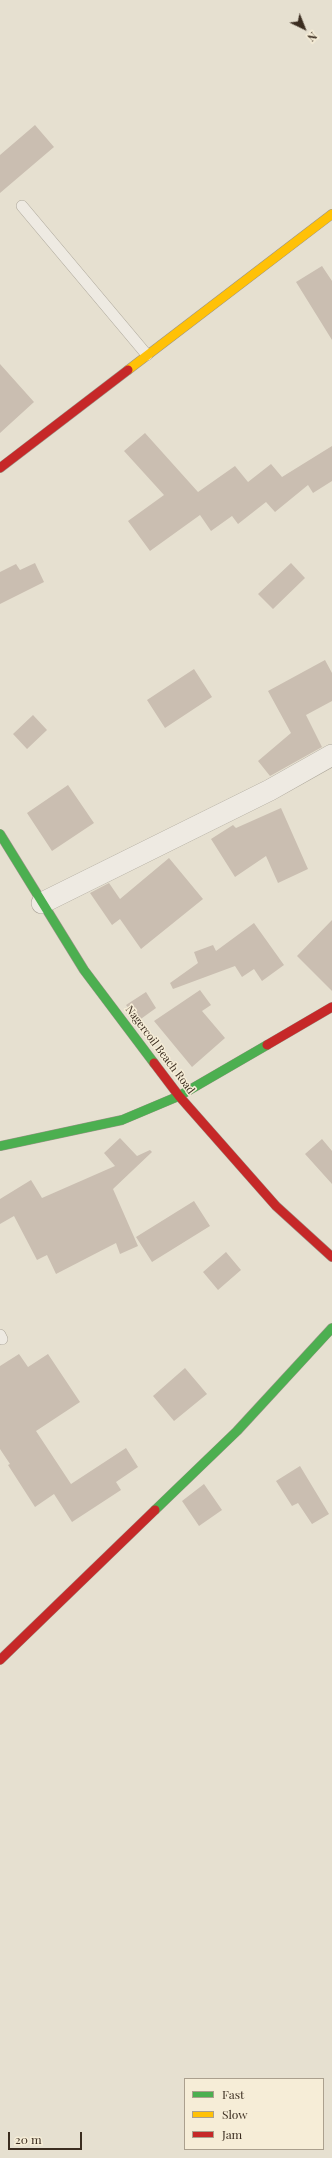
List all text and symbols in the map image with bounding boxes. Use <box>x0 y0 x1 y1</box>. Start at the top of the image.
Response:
north arrow <box>284 8 324 48</box>
text: N <box>305 29 321 45</box>
street label: Nagercoil Beach Road <box>123 1003 197 1097</box>
legend <box>184 2078 324 2150</box>
text: Fast <box>222 2086 244 2102</box>
text: Slow <box>222 2106 248 2122</box>
scale bar <box>10 2124 84 2150</box>
text: Jam <box>222 2126 242 2142</box>
text: 20 m <box>15 2131 42 2147</box>

